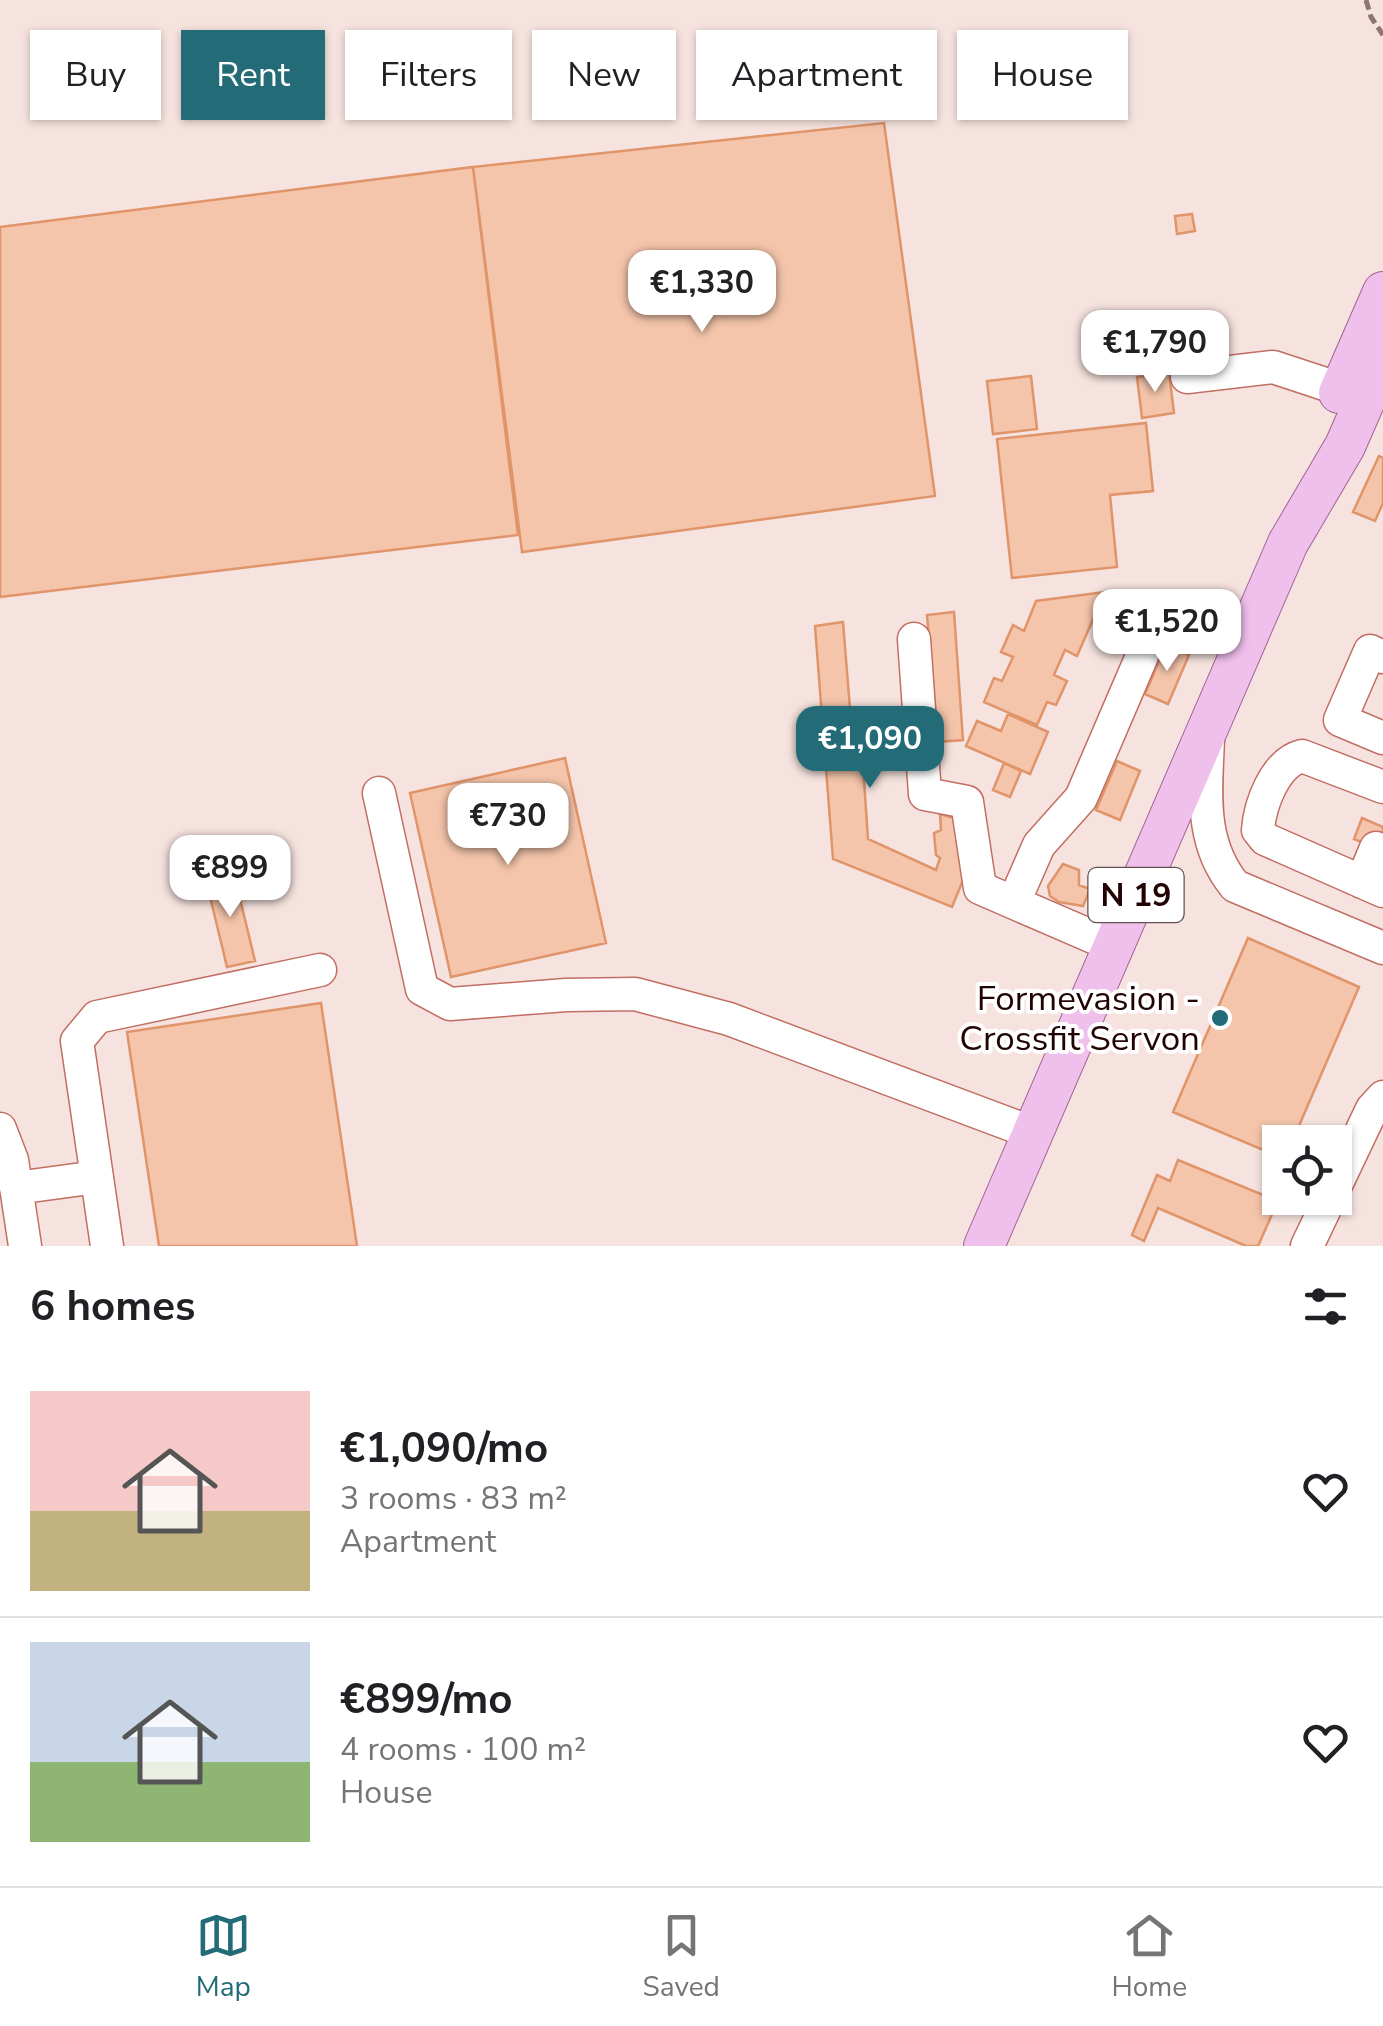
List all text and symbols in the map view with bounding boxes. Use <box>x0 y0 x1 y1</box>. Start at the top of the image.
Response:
chip: Buy <box>30 30 161 120</box>
chip: Rent <box>181 30 325 120</box>
chip: Filters <box>345 30 512 120</box>
chip: New <box>532 30 676 120</box>
chip: Apartment <box>696 30 937 120</box>
chip: House <box>957 30 1128 120</box>
pin: €1,330 <box>621 250 783 335</box>
text: €1,330 <box>650 261 754 304</box>
pin: €1,790 <box>1074 310 1236 395</box>
text: €1,790 <box>1103 321 1207 364</box>
pin: €1,520 <box>1086 589 1248 674</box>
text: €1,520 <box>1115 600 1219 643</box>
pin: €1,090 <box>789 706 951 791</box>
text: €1,090 <box>818 717 922 760</box>
pin: €730 <box>449 783 567 868</box>
text: €730 <box>470 794 546 837</box>
pin: €899 <box>171 835 289 920</box>
text: €899 <box>192 846 268 889</box>
road number: N 19 <box>1088 868 1184 922</box>
place label: Formevasion - Crossfit Servon <box>959 975 1200 1062</box>
marker: Formevasion - Crossfit Servon <box>1209 1007 1231 1029</box>
map controls <box>1262 1125 1352 1215</box>
button: locate <box>1262 1125 1352 1215</box>
text: 6 homes <box>30 1278 195 1335</box>
icon: filters <box>1298 1279 1353 1334</box>
text: €1,090/mo <box>340 1420 548 1477</box>
icon: home <box>110 1431 230 1551</box>
icon: heart <box>1298 1464 1353 1519</box>
text: 3 rooms · 83 m² <box>340 1477 567 1520</box>
text: Apartment <box>340 1520 496 1563</box>
text: €899/mo <box>340 1671 512 1728</box>
icon: home <box>110 1682 230 1802</box>
icon: heart <box>1298 1715 1353 1770</box>
text: 4 rooms · 100 m² <box>340 1728 586 1771</box>
text: House <box>340 1771 433 1814</box>
tab: Map <box>196 1908 251 2006</box>
tab: Saved <box>643 1908 720 2006</box>
tab: Home <box>1111 1908 1187 2006</box>

